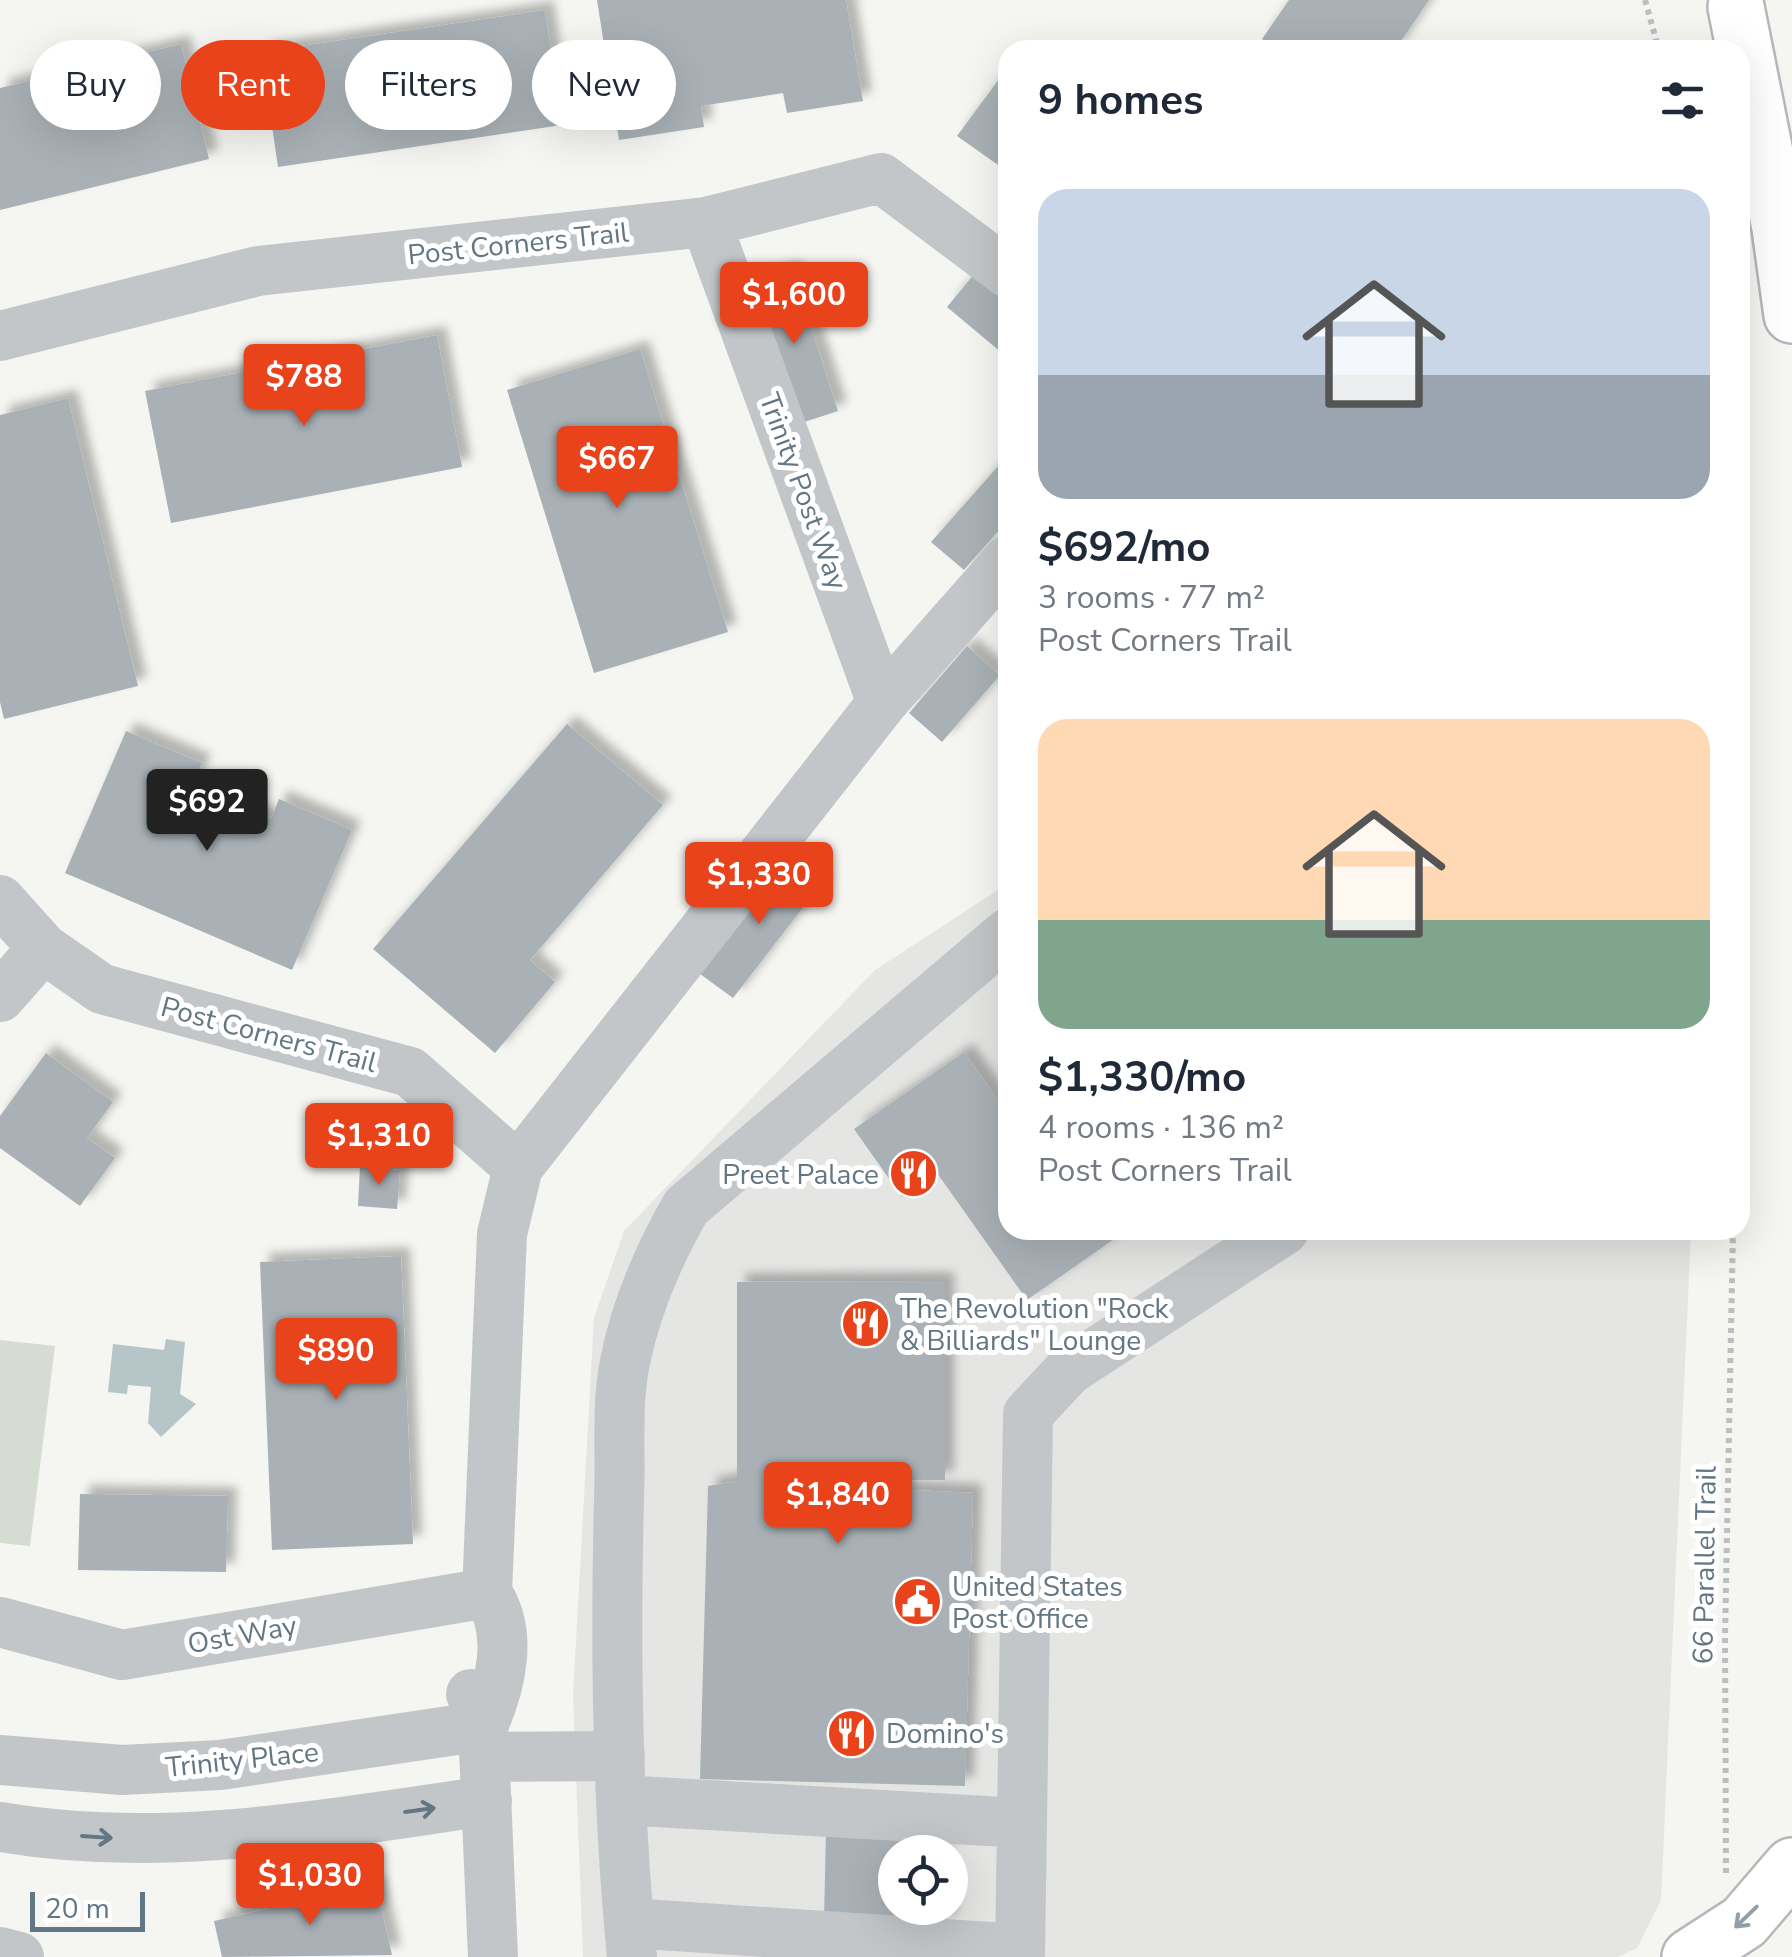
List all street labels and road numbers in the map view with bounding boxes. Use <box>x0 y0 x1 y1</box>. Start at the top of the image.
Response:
street label: Post Corners Trail <box>406 213 631 274</box>
street label: Trinity Post Way <box>750 388 856 595</box>
street label: Post Corners Trail <box>157 988 382 1082</box>
street label: 66 Parallel Trail <box>1684 1465 1726 1665</box>
street label: Ost Way <box>185 1607 300 1663</box>
street label: Trinity Place <box>164 1733 320 1787</box>

